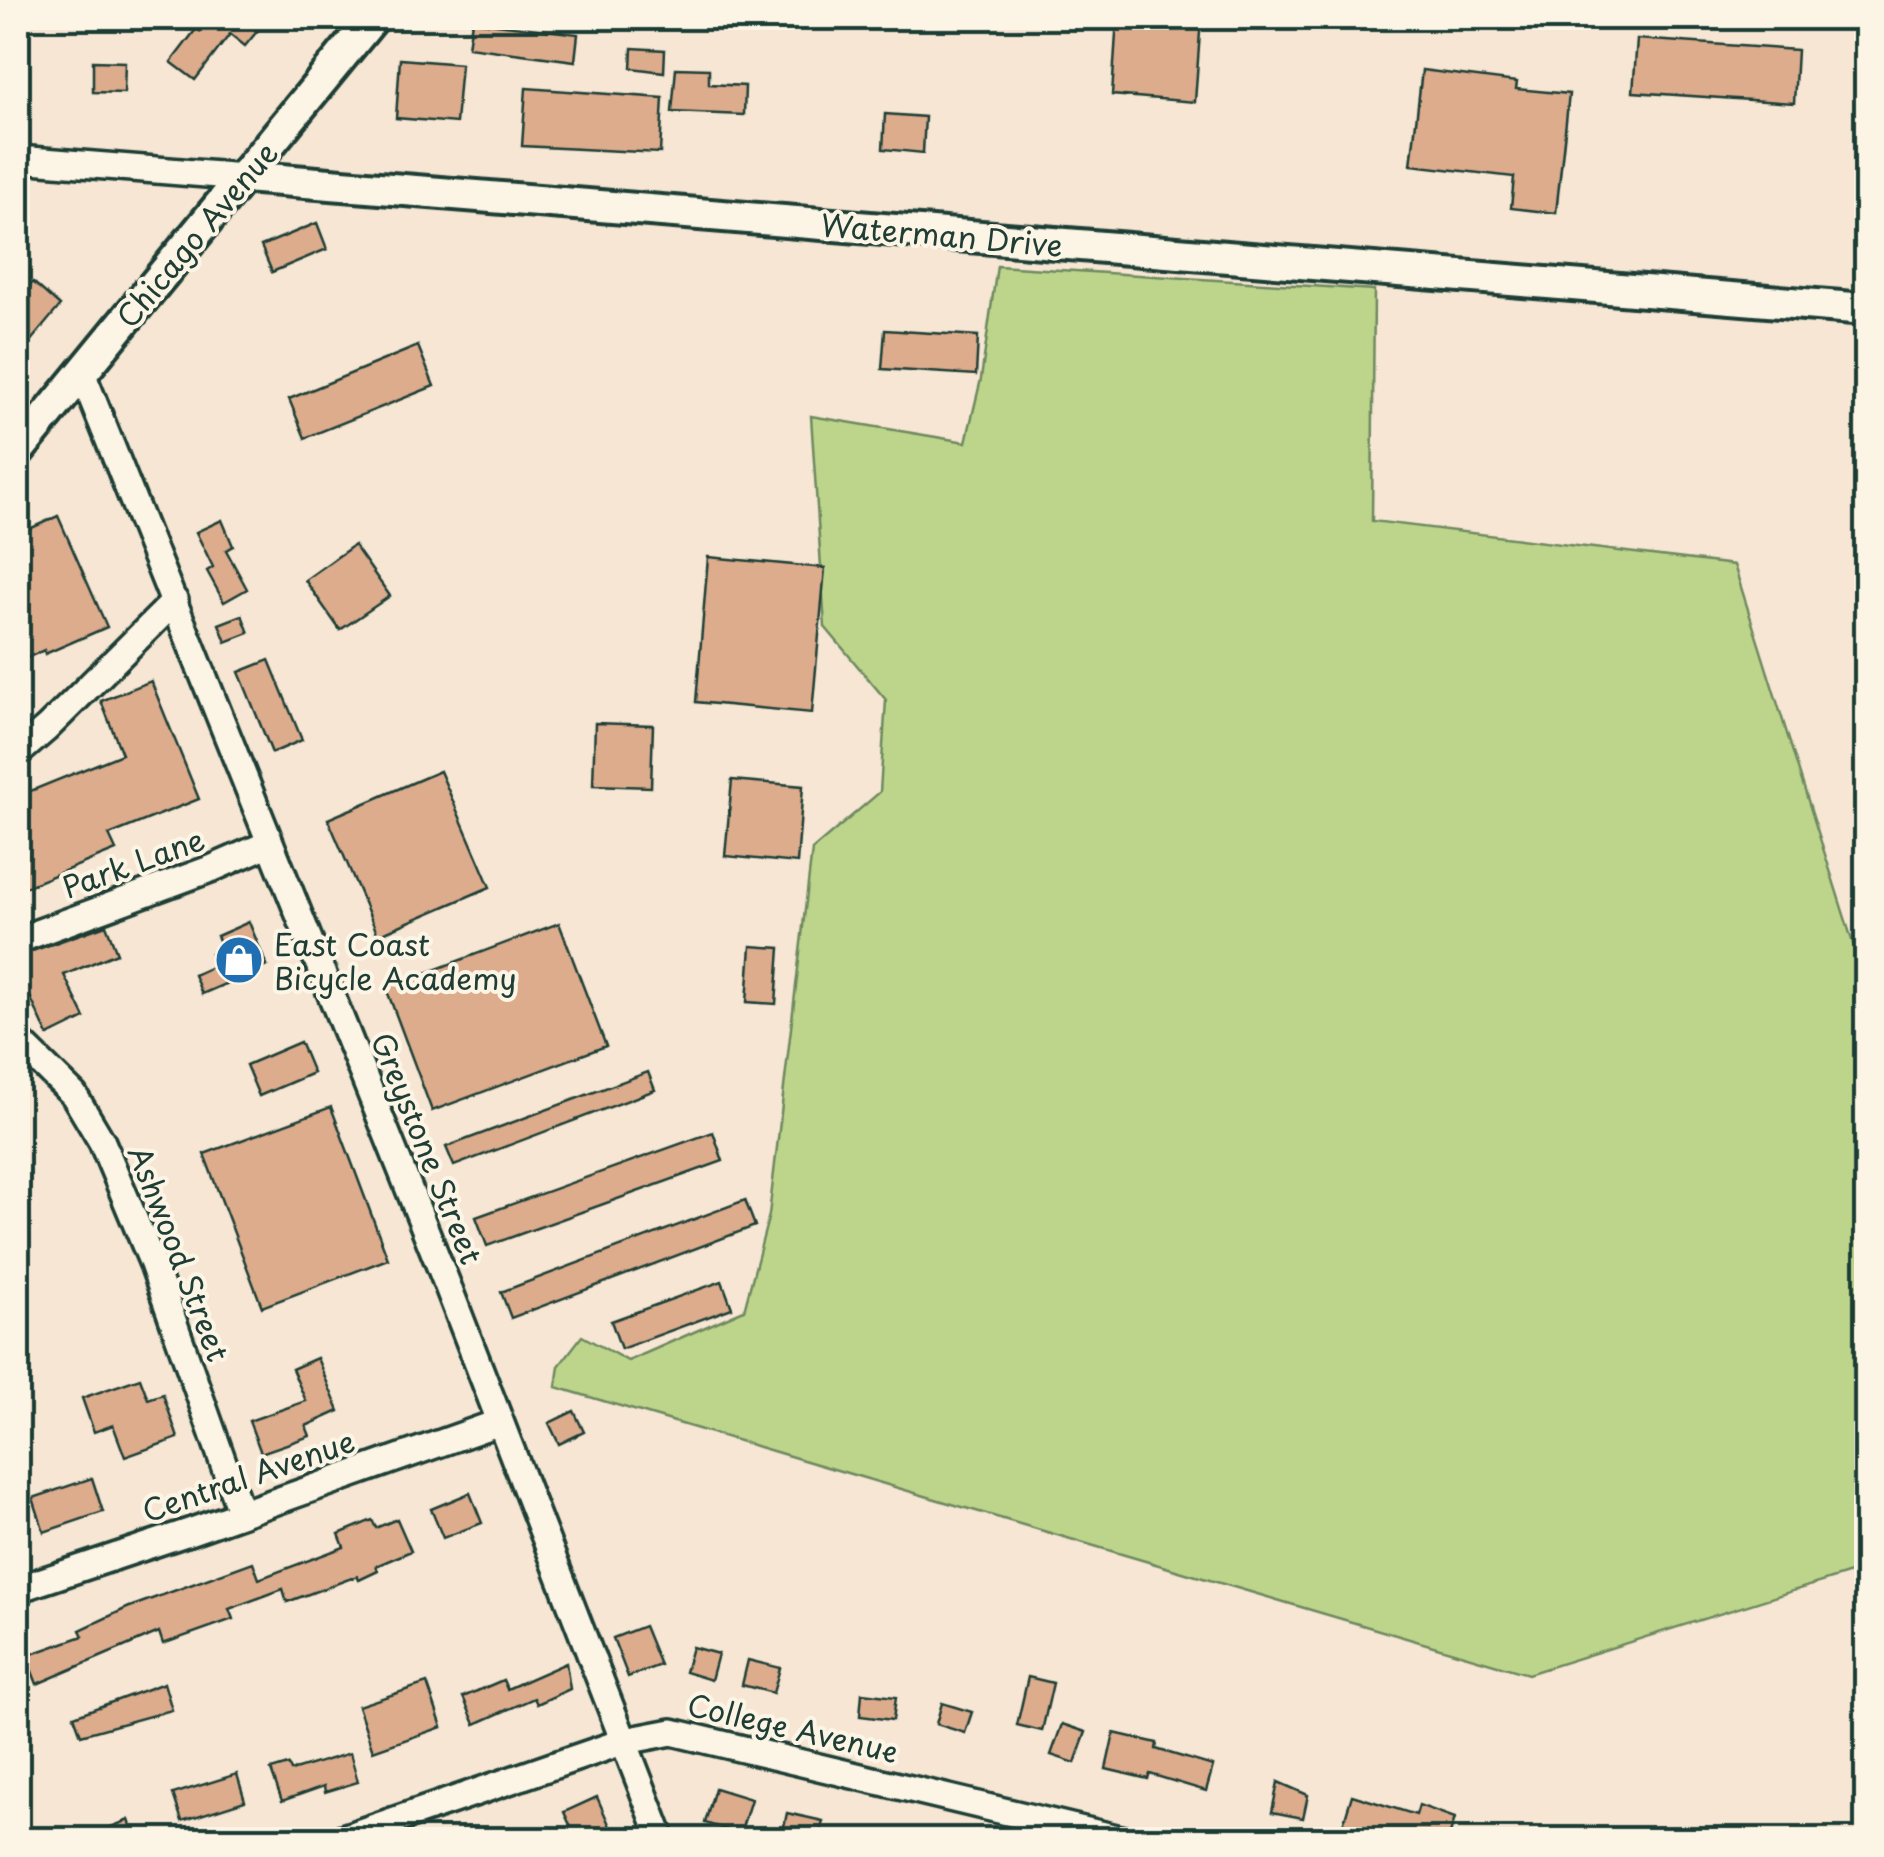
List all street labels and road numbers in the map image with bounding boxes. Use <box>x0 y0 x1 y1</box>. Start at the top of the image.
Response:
street label: Chicago Avenue <box>105 131 287 337</box>
street label: Waterman Drive <box>819 201 1065 267</box>
street label: Park Lane <box>56 815 210 909</box>
street label: Greystone Street <box>361 1025 495 1271</box>
street label: Ashwood Street <box>118 1139 242 1367</box>
street label: Central Avenue <box>136 1418 360 1532</box>
street label: College Avenue <box>683 1681 903 1773</box>

